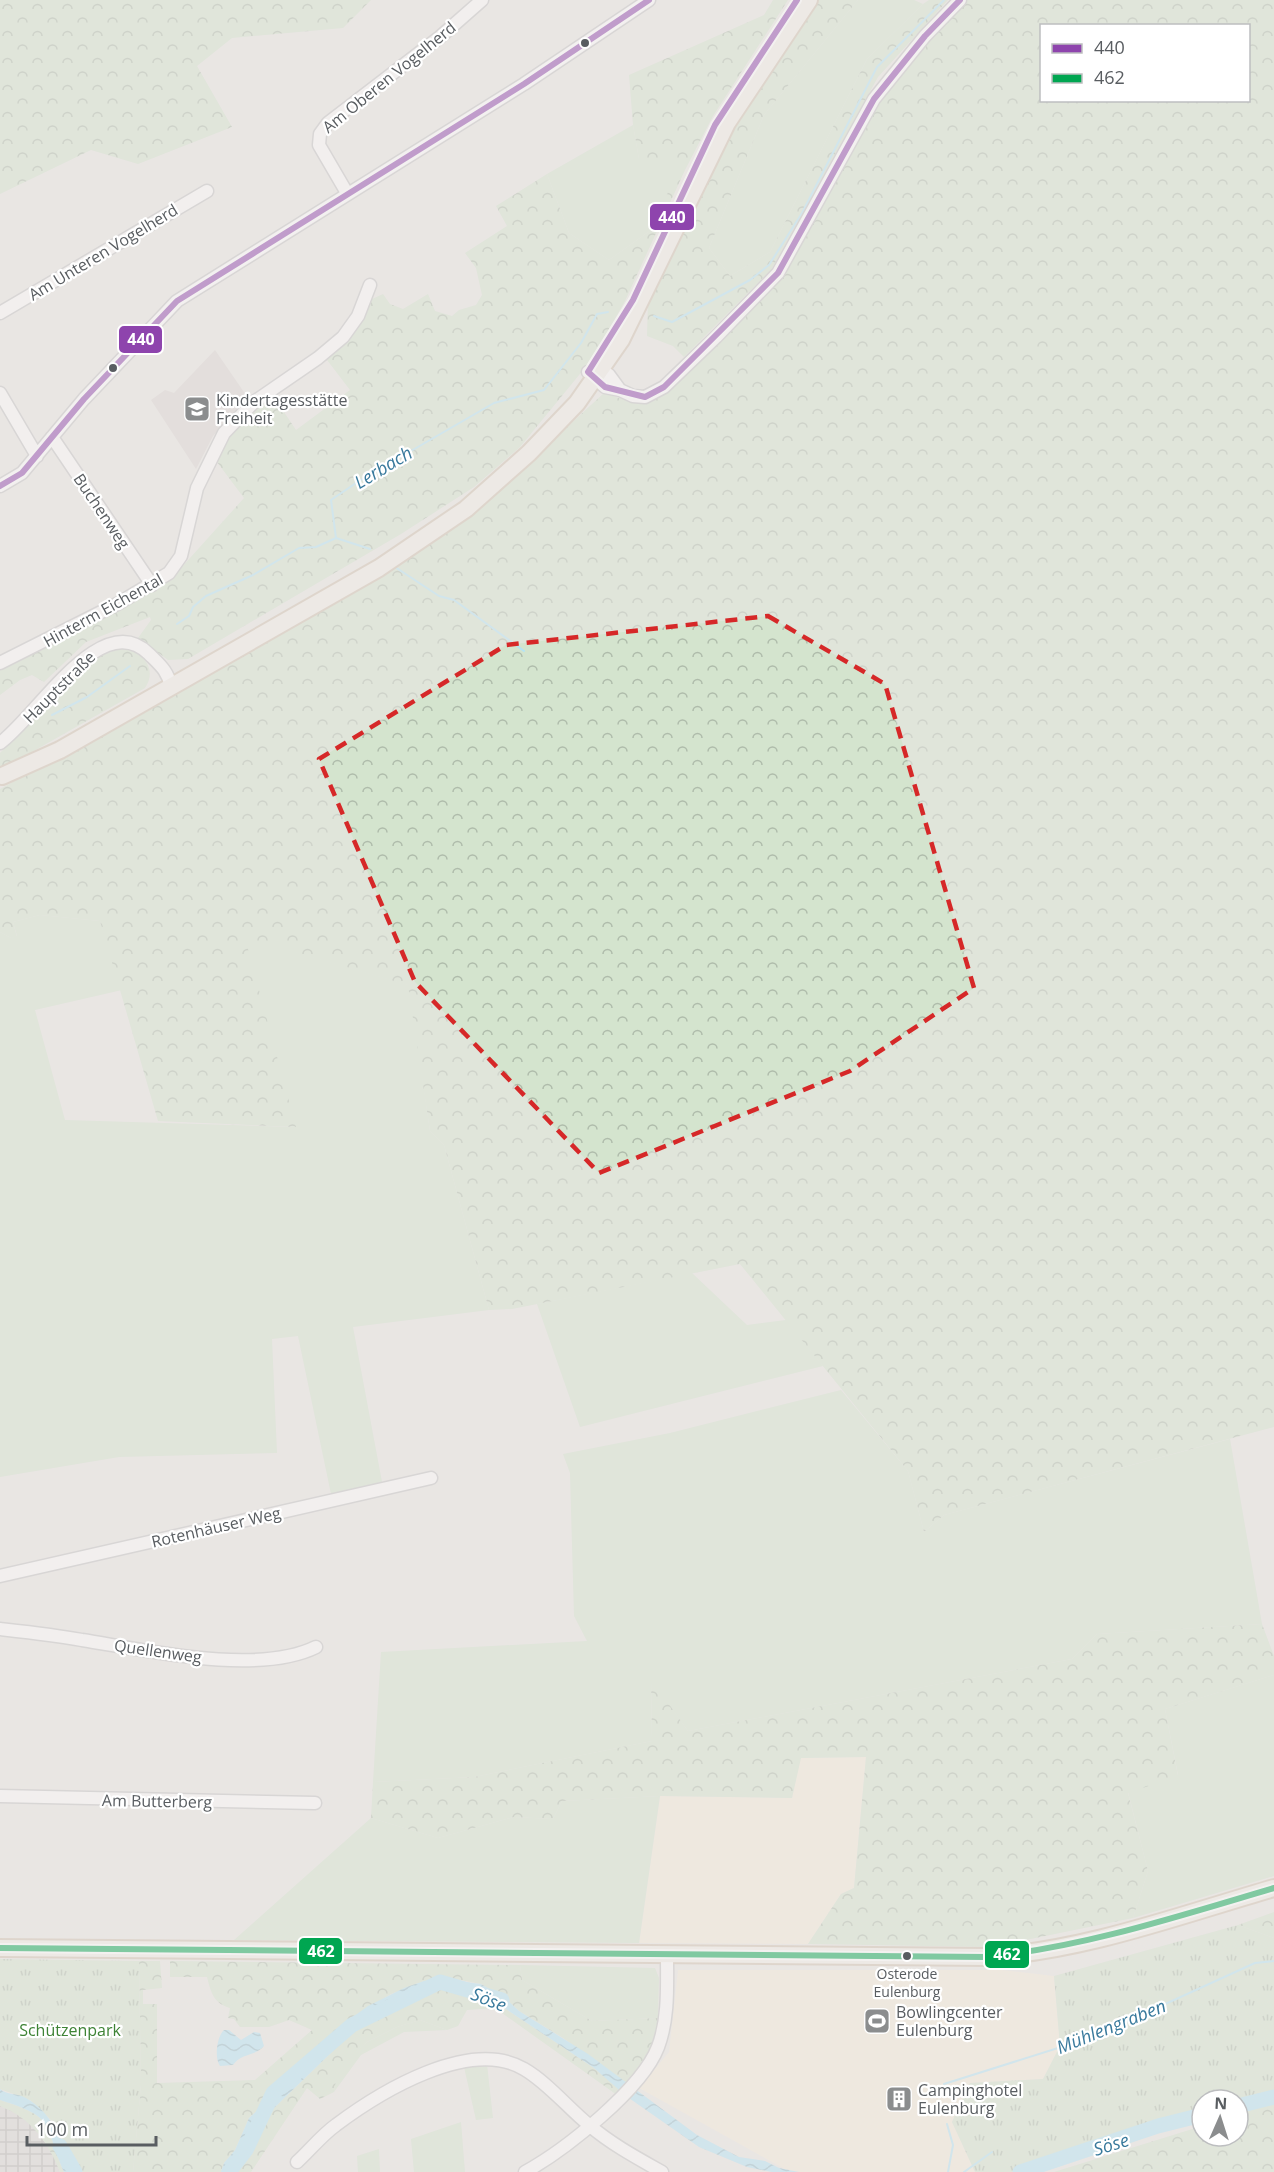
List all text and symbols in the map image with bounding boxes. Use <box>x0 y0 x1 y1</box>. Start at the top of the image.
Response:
street label: Am Oberen Vogelherd <box>318 16 460 138</box>
legend <box>1040 24 1250 102</box>
text: 440 <box>1094 35 1125 59</box>
unlabelled marker <box>579 37 591 49</box>
text: 462 <box>1094 65 1125 89</box>
street label: Am Unteren Vogelherd <box>24 199 182 305</box>
line badge: 440 <box>649 203 695 231</box>
text: 440 <box>658 206 686 228</box>
line badge: 440 <box>118 325 163 354</box>
text: 440 <box>127 328 155 350</box>
unlabelled marker <box>107 362 119 374</box>
place label: Kindertagesstätte Freiheit <box>216 389 347 429</box>
school or university icon: Kindertagesstätte Freiheit <box>182 394 212 424</box>
water label: Lerbach <box>349 440 417 494</box>
street label: Buchenweg <box>69 469 135 553</box>
street label: Hinterm Eichental <box>39 568 167 652</box>
street label: Hauptstraße <box>18 646 100 728</box>
street label: Rotenhäuser Weg <box>149 1501 283 1553</box>
street label: Quellenweg <box>113 1634 204 1668</box>
street label: Am Butterberg <box>102 1789 213 1813</box>
line badge: 462 <box>298 1937 343 1965</box>
text: 462 <box>307 1940 335 1962</box>
line badge: 462 <box>984 1940 1030 1969</box>
text: 462 <box>993 1943 1021 1965</box>
marker: Osterode Eulenburg <box>901 1950 913 1962</box>
place label: Osterode Eulenburg <box>874 1964 941 2001</box>
water label: Söse <box>468 1981 510 2017</box>
water label: Mühlengraben <box>1053 1993 1169 2059</box>
place label: Bowlingcenter Eulenburg <box>896 2001 1003 2041</box>
sports icon: Bowlingcenter Eulenburg <box>862 2006 892 2036</box>
park label: Schützenpark <box>19 2019 121 2041</box>
place label: Campinghotel Eulenburg <box>918 2079 1022 2119</box>
building icon: Campinghotel Eulenburg <box>884 2084 914 2114</box>
north arrow <box>1190 2088 1250 2148</box>
text: N <box>1214 2092 1228 2114</box>
scale bar <box>27 2109 156 2147</box>
text: 100 m <box>36 2117 88 2141</box>
water label: Söse <box>1090 2127 1132 2161</box>

